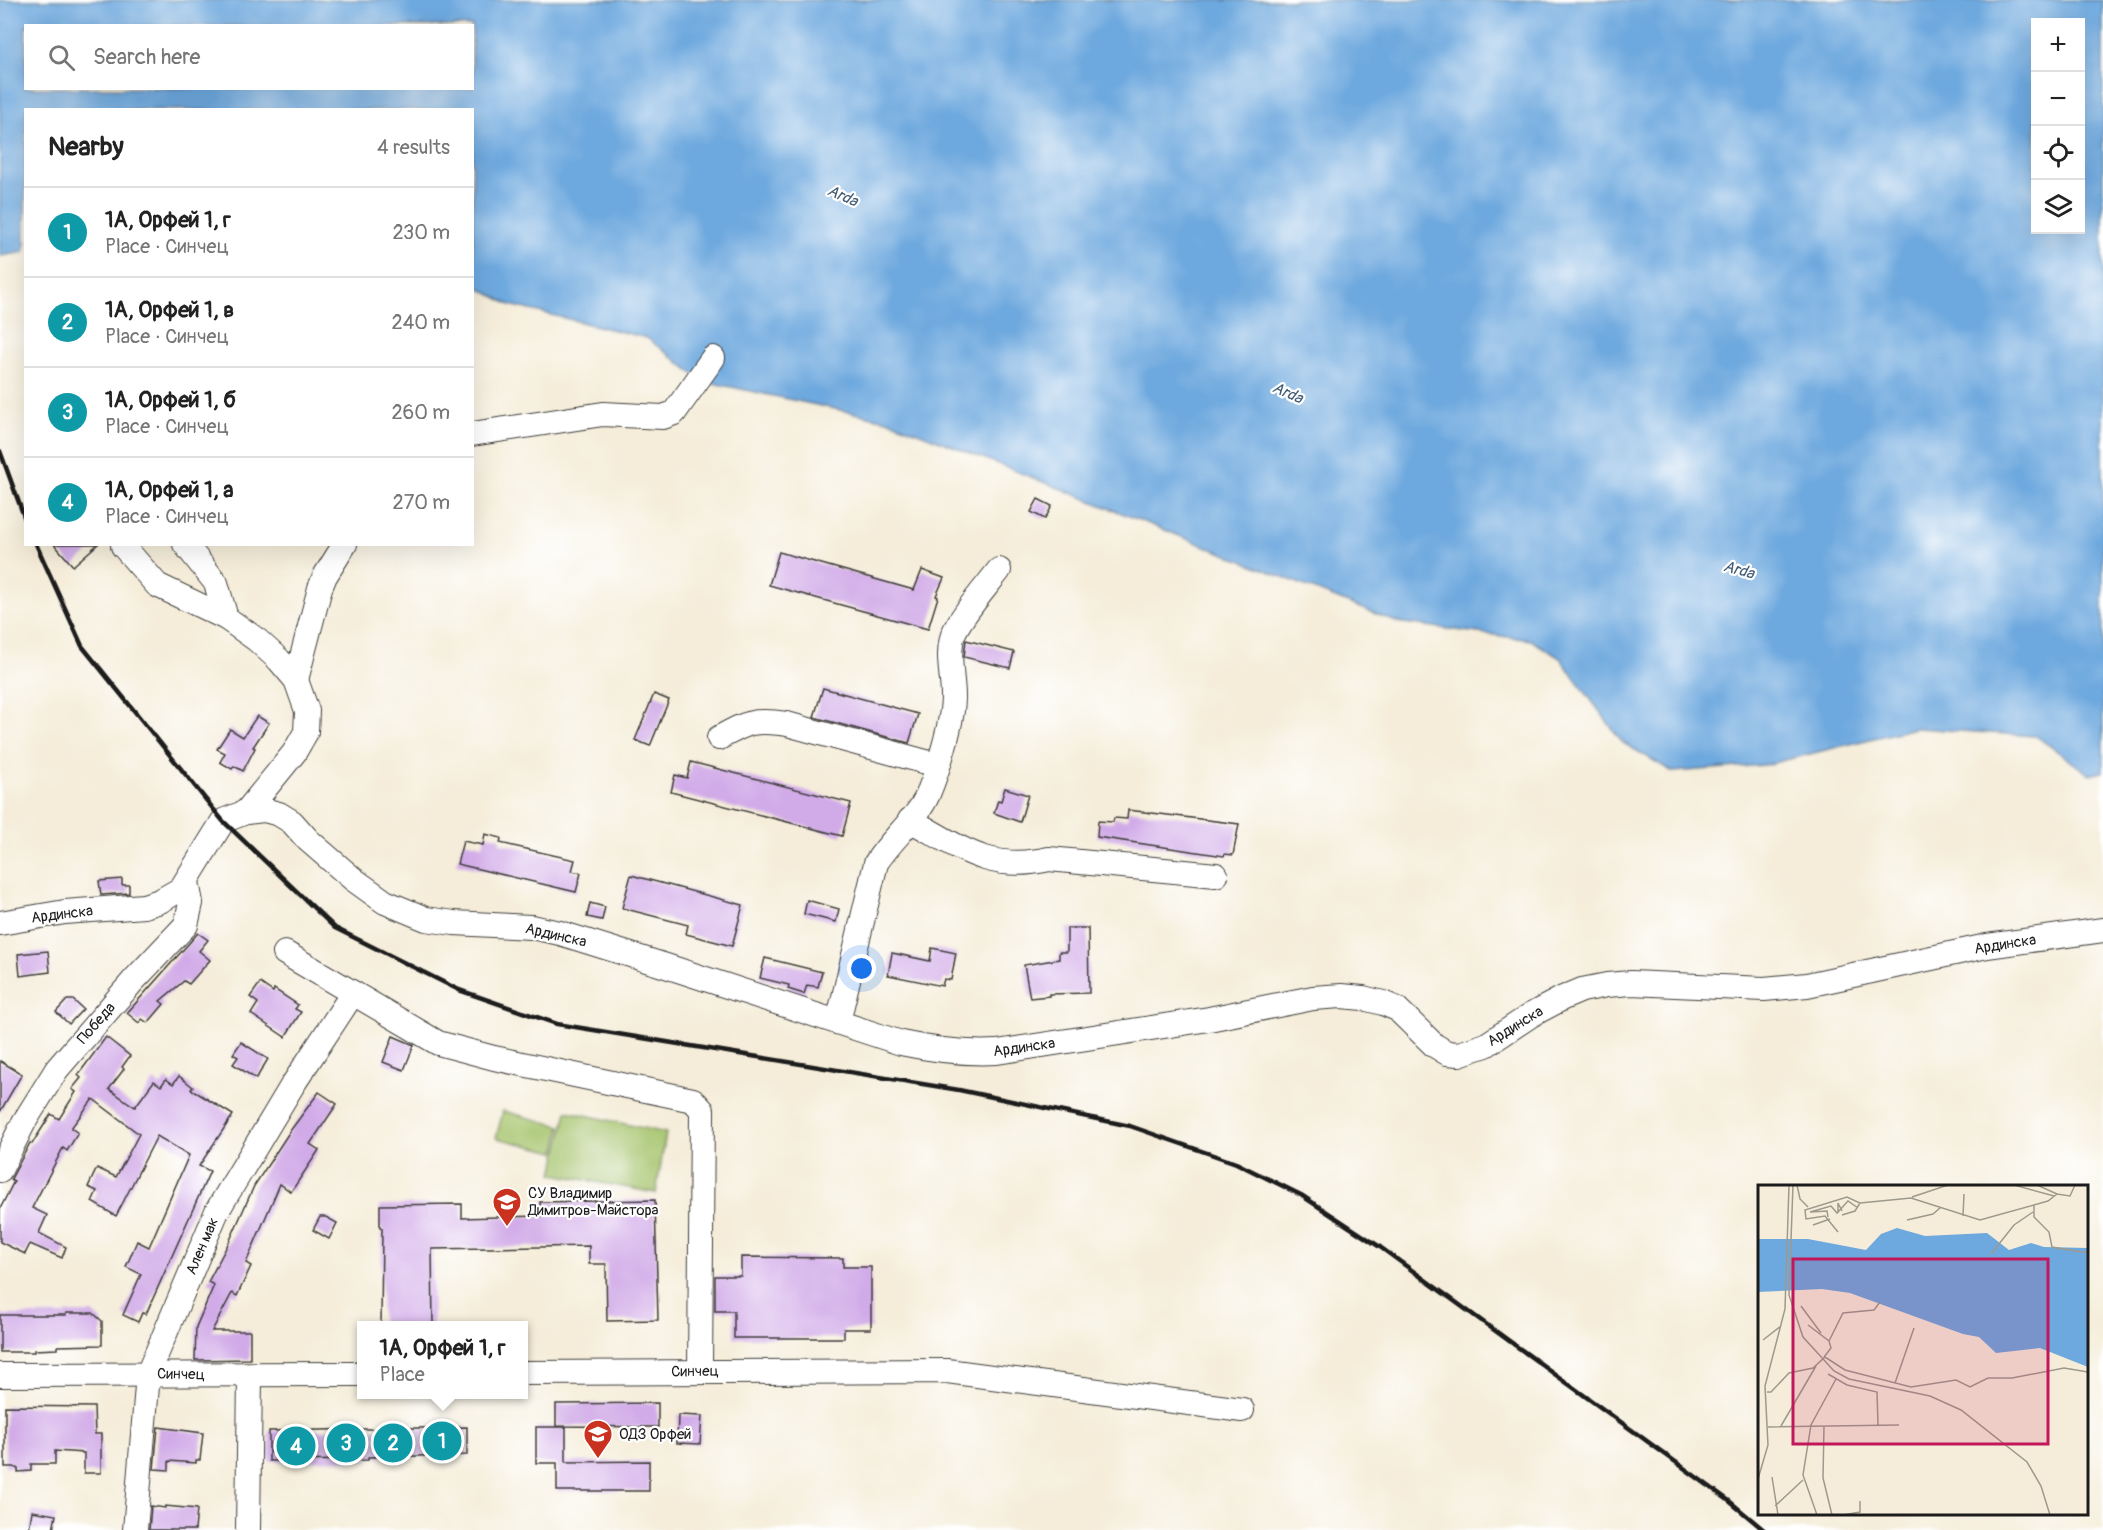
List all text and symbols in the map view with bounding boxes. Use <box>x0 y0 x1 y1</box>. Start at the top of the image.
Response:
map controls <box>2031 18 2085 234</box>
button: + <box>2031 18 2085 72</box>
search box <box>24 24 474 90</box>
icon: search <box>45 41 78 74</box>
text: Search here <box>93 43 200 71</box>
button: − <box>2031 72 2085 126</box>
button: locate <box>2031 126 2085 180</box>
text: Nearby <box>48 131 124 163</box>
text: 4 results <box>377 135 450 160</box>
water label: Arda <box>824 180 862 212</box>
button: layers <box>2031 180 2085 234</box>
text: 1А, Орфей 1, г <box>105 206 231 234</box>
text: 1 <box>64 220 71 245</box>
text: 230 m <box>393 220 450 245</box>
text: Place · Синчец <box>105 234 229 259</box>
text: 1А, Орфей 1, в <box>105 296 234 324</box>
text: 2 <box>62 310 73 335</box>
text: 240 m <box>391 310 450 335</box>
text: Place · Синчец <box>105 324 229 349</box>
water label: Arda <box>1269 377 1307 409</box>
text: 1А, Орфей 1, б <box>105 386 236 414</box>
text: 3 <box>62 400 73 425</box>
text: 260 m <box>391 400 450 425</box>
text: Place · Синчец <box>105 414 229 439</box>
text: 1А, Орфей 1, а <box>105 476 234 504</box>
text: 4 <box>62 490 73 515</box>
text: 270 m <box>392 490 450 515</box>
text: Place · Синчец <box>105 504 229 529</box>
water label: Arda <box>1721 556 1758 584</box>
street label: Ардинска <box>30 901 94 928</box>
street label: Ардинска <box>523 919 588 952</box>
street label: Ардинска <box>1973 930 2037 959</box>
your location <box>847 954 876 983</box>
street label: Победа <box>73 999 120 1048</box>
street label: Ардинска <box>1484 1002 1547 1051</box>
street label: Ардинска <box>992 1034 1056 1061</box>
place label: СУ Владимир Димитров-Майстора <box>527 1184 659 1220</box>
inset map <box>1758 1185 2088 1515</box>
school or university icon: СУ Владимир Димитров-Майстора <box>491 1186 523 1228</box>
street label: Ален мак <box>182 1214 223 1278</box>
popup <box>357 1321 528 1399</box>
text: 1А, Орфей 1, г <box>380 1334 505 1362</box>
text: Place <box>380 1362 425 1387</box>
street label: Синчец <box>671 1362 719 1381</box>
street label: Синчец <box>157 1365 205 1384</box>
pin: 1 <box>422 1418 462 1464</box>
school or university icon: ОДЗ Орфей <box>582 1418 614 1460</box>
pin: 3 <box>326 1420 366 1466</box>
pin: 2 <box>374 1420 412 1466</box>
pin: 4 <box>276 1424 316 1468</box>
place label: ОДЗ Орфей <box>619 1425 692 1444</box>

